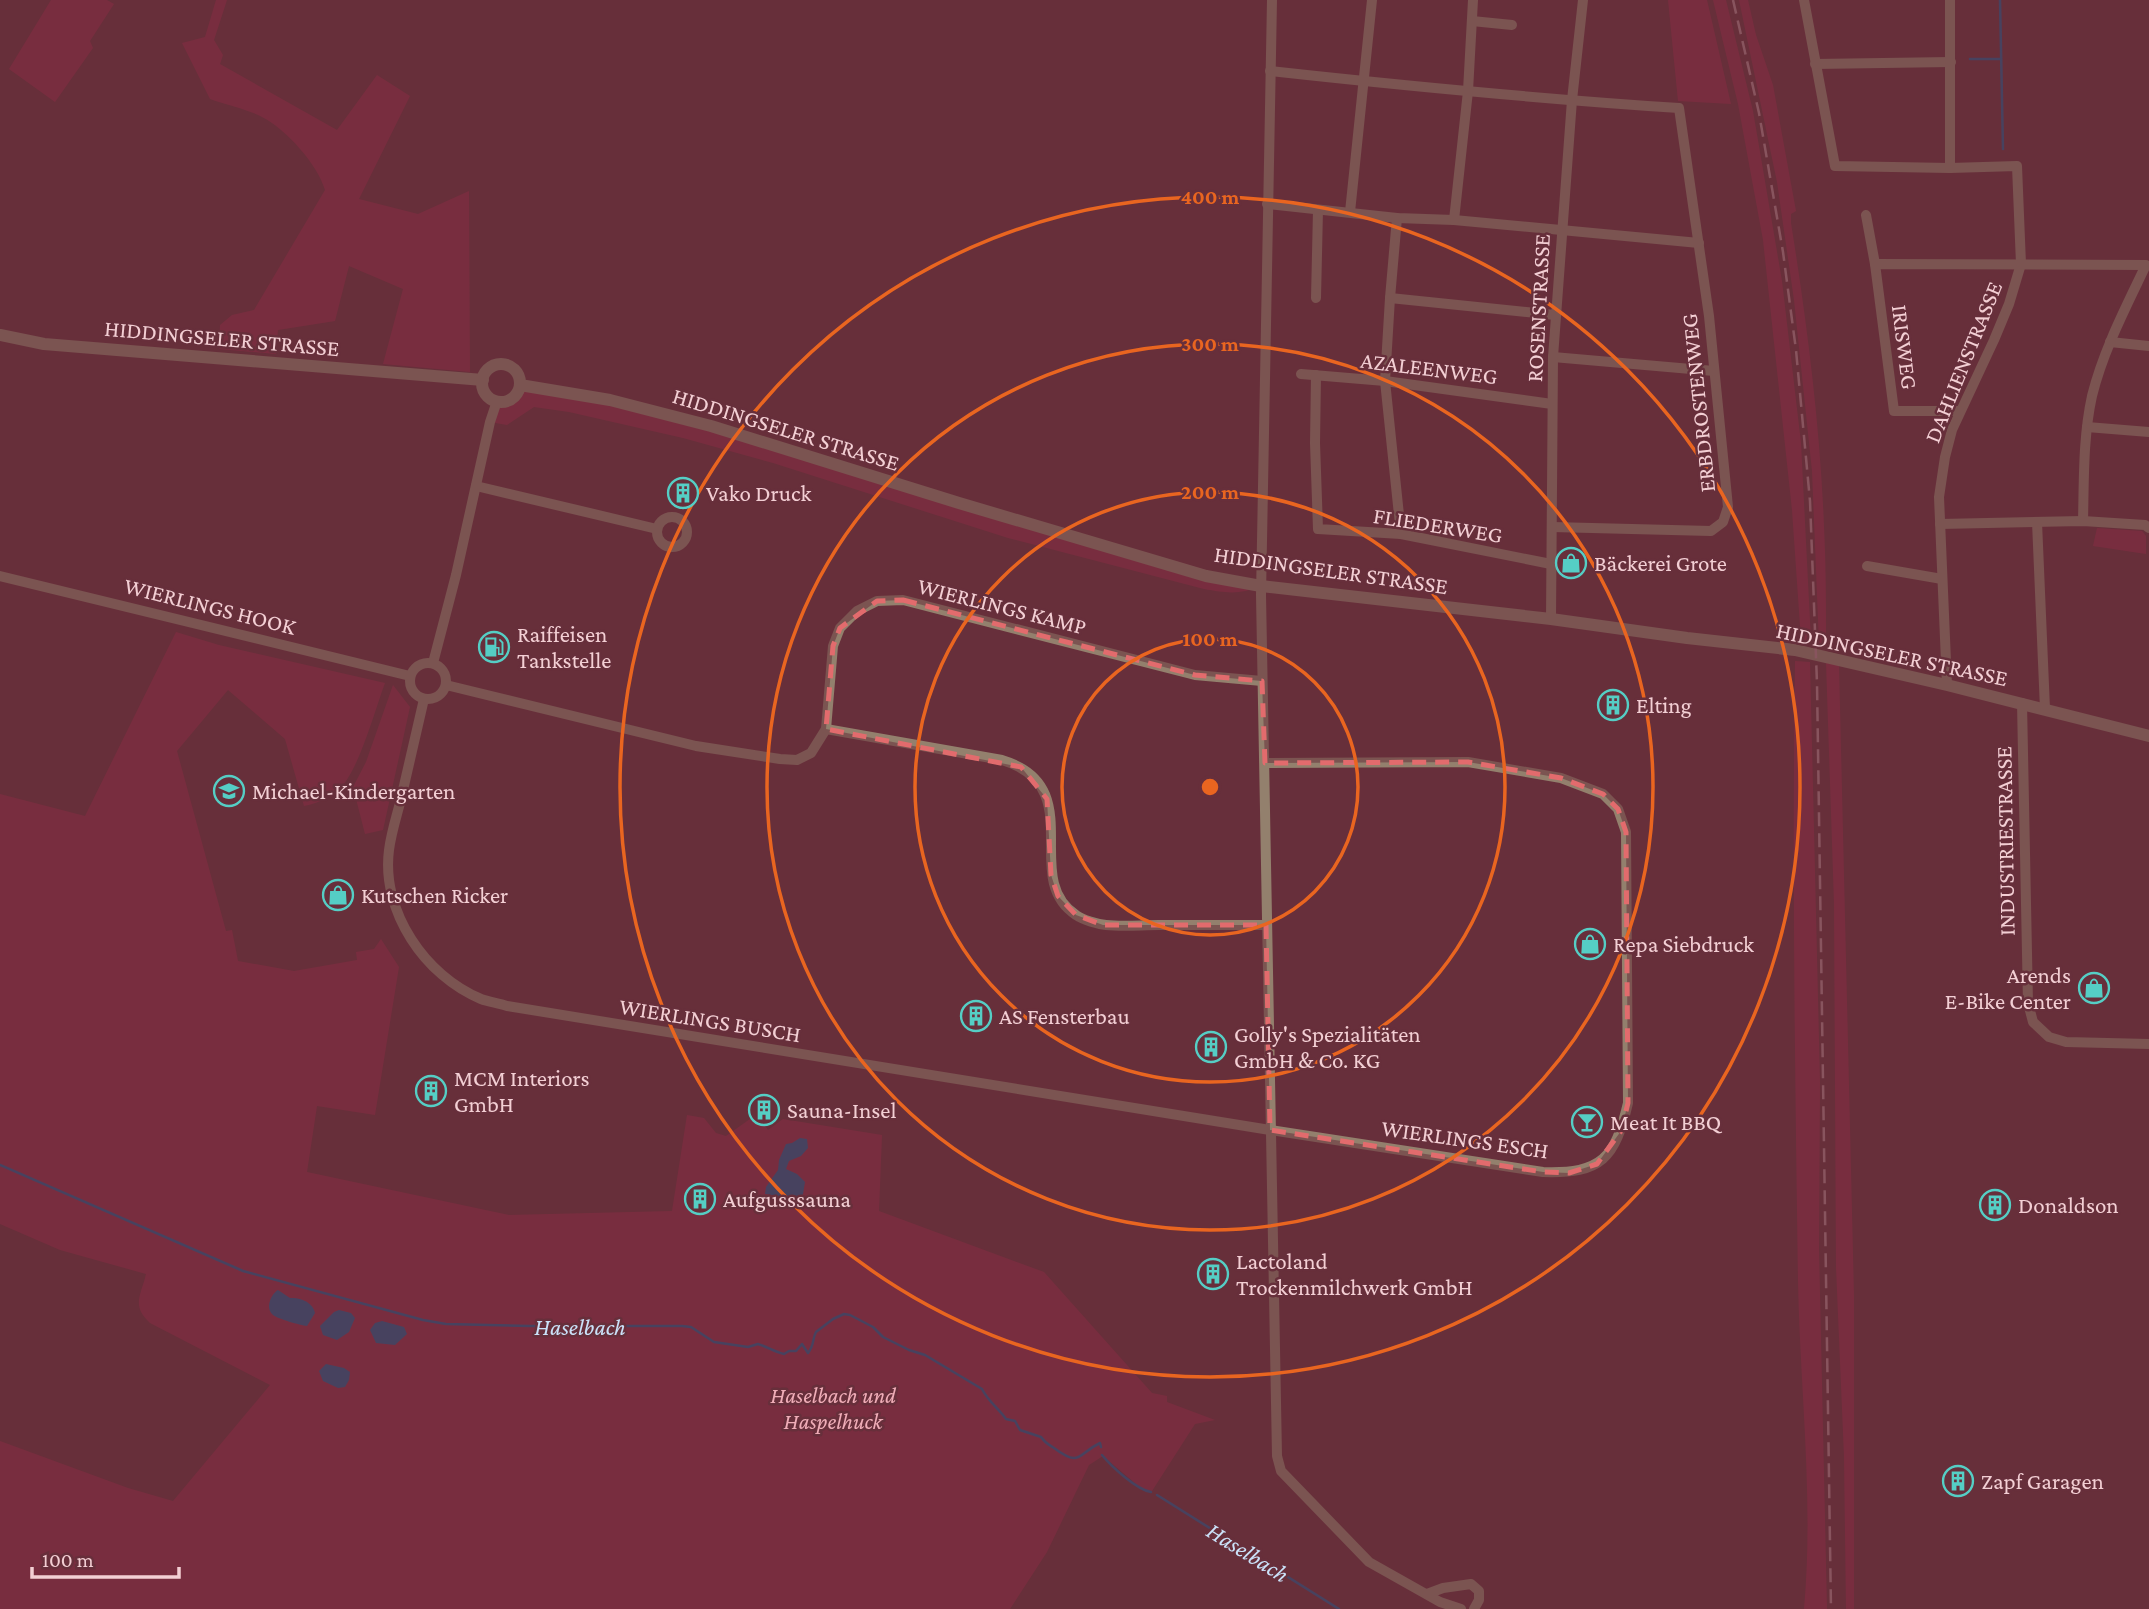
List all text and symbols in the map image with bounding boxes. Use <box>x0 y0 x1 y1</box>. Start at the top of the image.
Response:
text: 400 m <box>1181 185 1240 209</box>
street label: ROSENSTRASSE <box>1521 233 1555 383</box>
street label: DAHLIENSTRASSE <box>1919 278 2007 446</box>
street label: IRISWEG <box>1887 303 1923 391</box>
street label: ERBDROSTENWEG <box>1676 312 1720 494</box>
street label: HIDDINGSELER STRASSE <box>103 315 341 361</box>
text: 300 m <box>1181 332 1239 356</box>
street label: AZALEENWEG <box>1359 347 1499 389</box>
street label: HIDDINGSELER STRASSE <box>669 382 903 476</box>
building icon: Vako Druck <box>666 476 700 510</box>
place label: Vako Druck <box>706 480 811 506</box>
text: 200 m <box>1181 480 1239 504</box>
street label: FLIEDERWEG <box>1372 502 1504 548</box>
street label: HIDDINGSELER STRASSE <box>1212 541 1450 599</box>
shop icon: Bäckerei Grote <box>1554 546 1588 580</box>
place label: Bäckerei Grote <box>1594 550 1727 576</box>
street label: WIERLINGS HOOK <box>122 572 299 640</box>
street label: WIERLINGS KAMP <box>915 572 1089 640</box>
street label: HIDDINGSELER STRASSE <box>1774 617 2010 691</box>
place label: Raiffeisen Tankstelle <box>517 621 611 673</box>
text: 100 m <box>1182 627 1238 651</box>
fuel station icon: Raiffeisen Tankstelle <box>477 630 511 664</box>
building icon: Elting <box>1596 688 1630 722</box>
place label: Elting <box>1636 692 1692 718</box>
street label: INDUSTRIESTRASSE <box>1990 746 2020 936</box>
school or university icon: Michael-Kindergarten <box>212 774 246 808</box>
centre of rings <box>1198 775 1222 799</box>
place label: Michael-Kindergarten <box>252 778 455 804</box>
shop icon: Kutschen Ricker <box>321 878 355 912</box>
place label: Kutschen Ricker <box>361 882 508 908</box>
shop icon: Repa Siebdruck <box>1573 927 1607 961</box>
place label: Repa Siebdruck <box>1613 931 1754 957</box>
place label: Arends E-Bike Center <box>1945 962 2071 1014</box>
shop icon: Arends E-Bike Center <box>2077 971 2111 1005</box>
street label: WIERLINGS BUSCH <box>617 993 803 1047</box>
building icon: AS Fensterbau <box>959 999 993 1033</box>
place label: AS Fensterbau <box>999 1003 1130 1029</box>
place label: Golly's Spezialitäten GmbH & Co. KG <box>1234 1021 1421 1073</box>
building icon: Golly's Spezialitäten GmbH & Co. KG <box>1194 1030 1228 1064</box>
place label: MCM Interiors GmbH <box>454 1065 590 1117</box>
building icon: MCM Interiors GmbH <box>414 1074 448 1108</box>
building icon: Sauna-Insel <box>747 1093 781 1127</box>
place label: Sauna-Insel <box>787 1097 896 1123</box>
bar icon: Meat It BBQ <box>1570 1105 1604 1139</box>
place label: Meat It BBQ <box>1610 1109 1723 1135</box>
street label: WIERLINGS ESCH <box>1380 1114 1550 1164</box>
building icon: Aufgusssauna <box>683 1182 717 1216</box>
place label: Aufgusssauna <box>723 1186 851 1212</box>
building icon: Donaldson <box>1978 1188 2012 1222</box>
place label: Donaldson <box>2018 1192 2119 1218</box>
place label: Lactoland Trockenmilchwerk GmbH <box>1236 1248 1473 1300</box>
building icon: Lactoland Trockenmilchwerk GmbH <box>1196 1257 1230 1291</box>
water label: Haselbach <box>534 1313 626 1340</box>
park label: Haselbach und Haspelhuck <box>770 1382 897 1434</box>
building icon: Zapf Garagen <box>1941 1464 1975 1498</box>
place label: Zapf Garagen <box>1981 1468 2104 1494</box>
water label: Haselbach <box>1202 1516 1294 1588</box>
scale bar <box>32 1536 178 1580</box>
text: 100 m <box>42 1548 94 1572</box>

